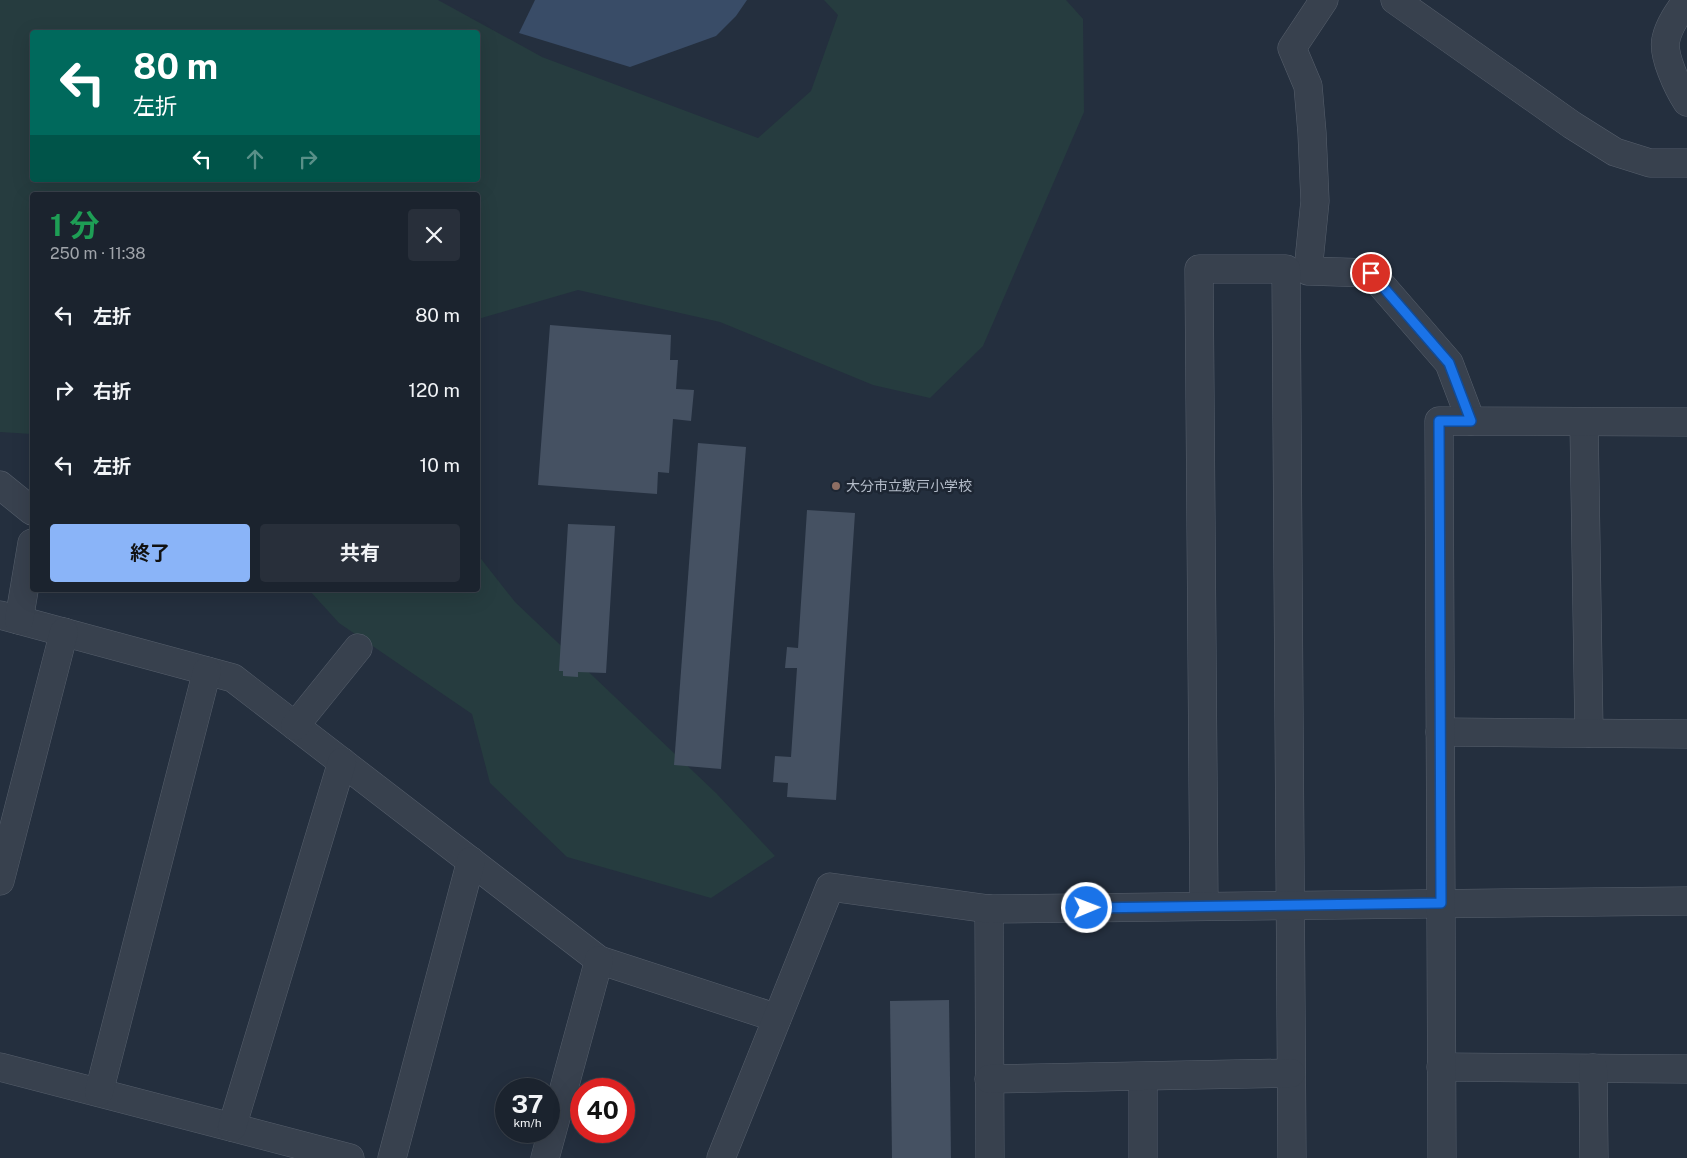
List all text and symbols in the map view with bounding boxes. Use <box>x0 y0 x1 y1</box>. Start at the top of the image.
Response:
text: 80 m <box>133 46 218 87</box>
icon: left <box>50 50 115 115</box>
text: 左折 <box>133 93 177 119</box>
icon: left <box>188 145 216 173</box>
icon: ahead <box>241 145 269 173</box>
icon: right <box>294 145 322 173</box>
text: 1 分 <box>50 207 100 243</box>
button: close <box>408 209 460 261</box>
text: 250 m · 11:38 <box>50 244 146 263</box>
pin <box>1350 252 1392 294</box>
icon: arrive <box>1357 259 1385 287</box>
icon: left <box>50 301 78 329</box>
text: 80 m <box>415 304 460 326</box>
text: 左折 <box>93 305 131 327</box>
icon: right <box>50 376 78 404</box>
text: 120 m <box>408 379 460 401</box>
text: 右折 <box>93 380 131 402</box>
icon: left <box>50 451 78 479</box>
text: 10 m <box>420 454 460 476</box>
text: 左折 <box>93 455 131 477</box>
place label: 大分市立敷戸小学校 <box>846 478 972 494</box>
marker: 大分市立敷戸小学校 <box>830 480 842 492</box>
button: 終了 <box>50 524 250 582</box>
button: 共有 <box>260 524 460 582</box>
position arrow <box>1060 881 1112 933</box>
speed limit sign: 40 <box>570 1078 635 1143</box>
text: 37 <box>512 1089 543 1119</box>
text: km/h <box>513 1116 542 1130</box>

